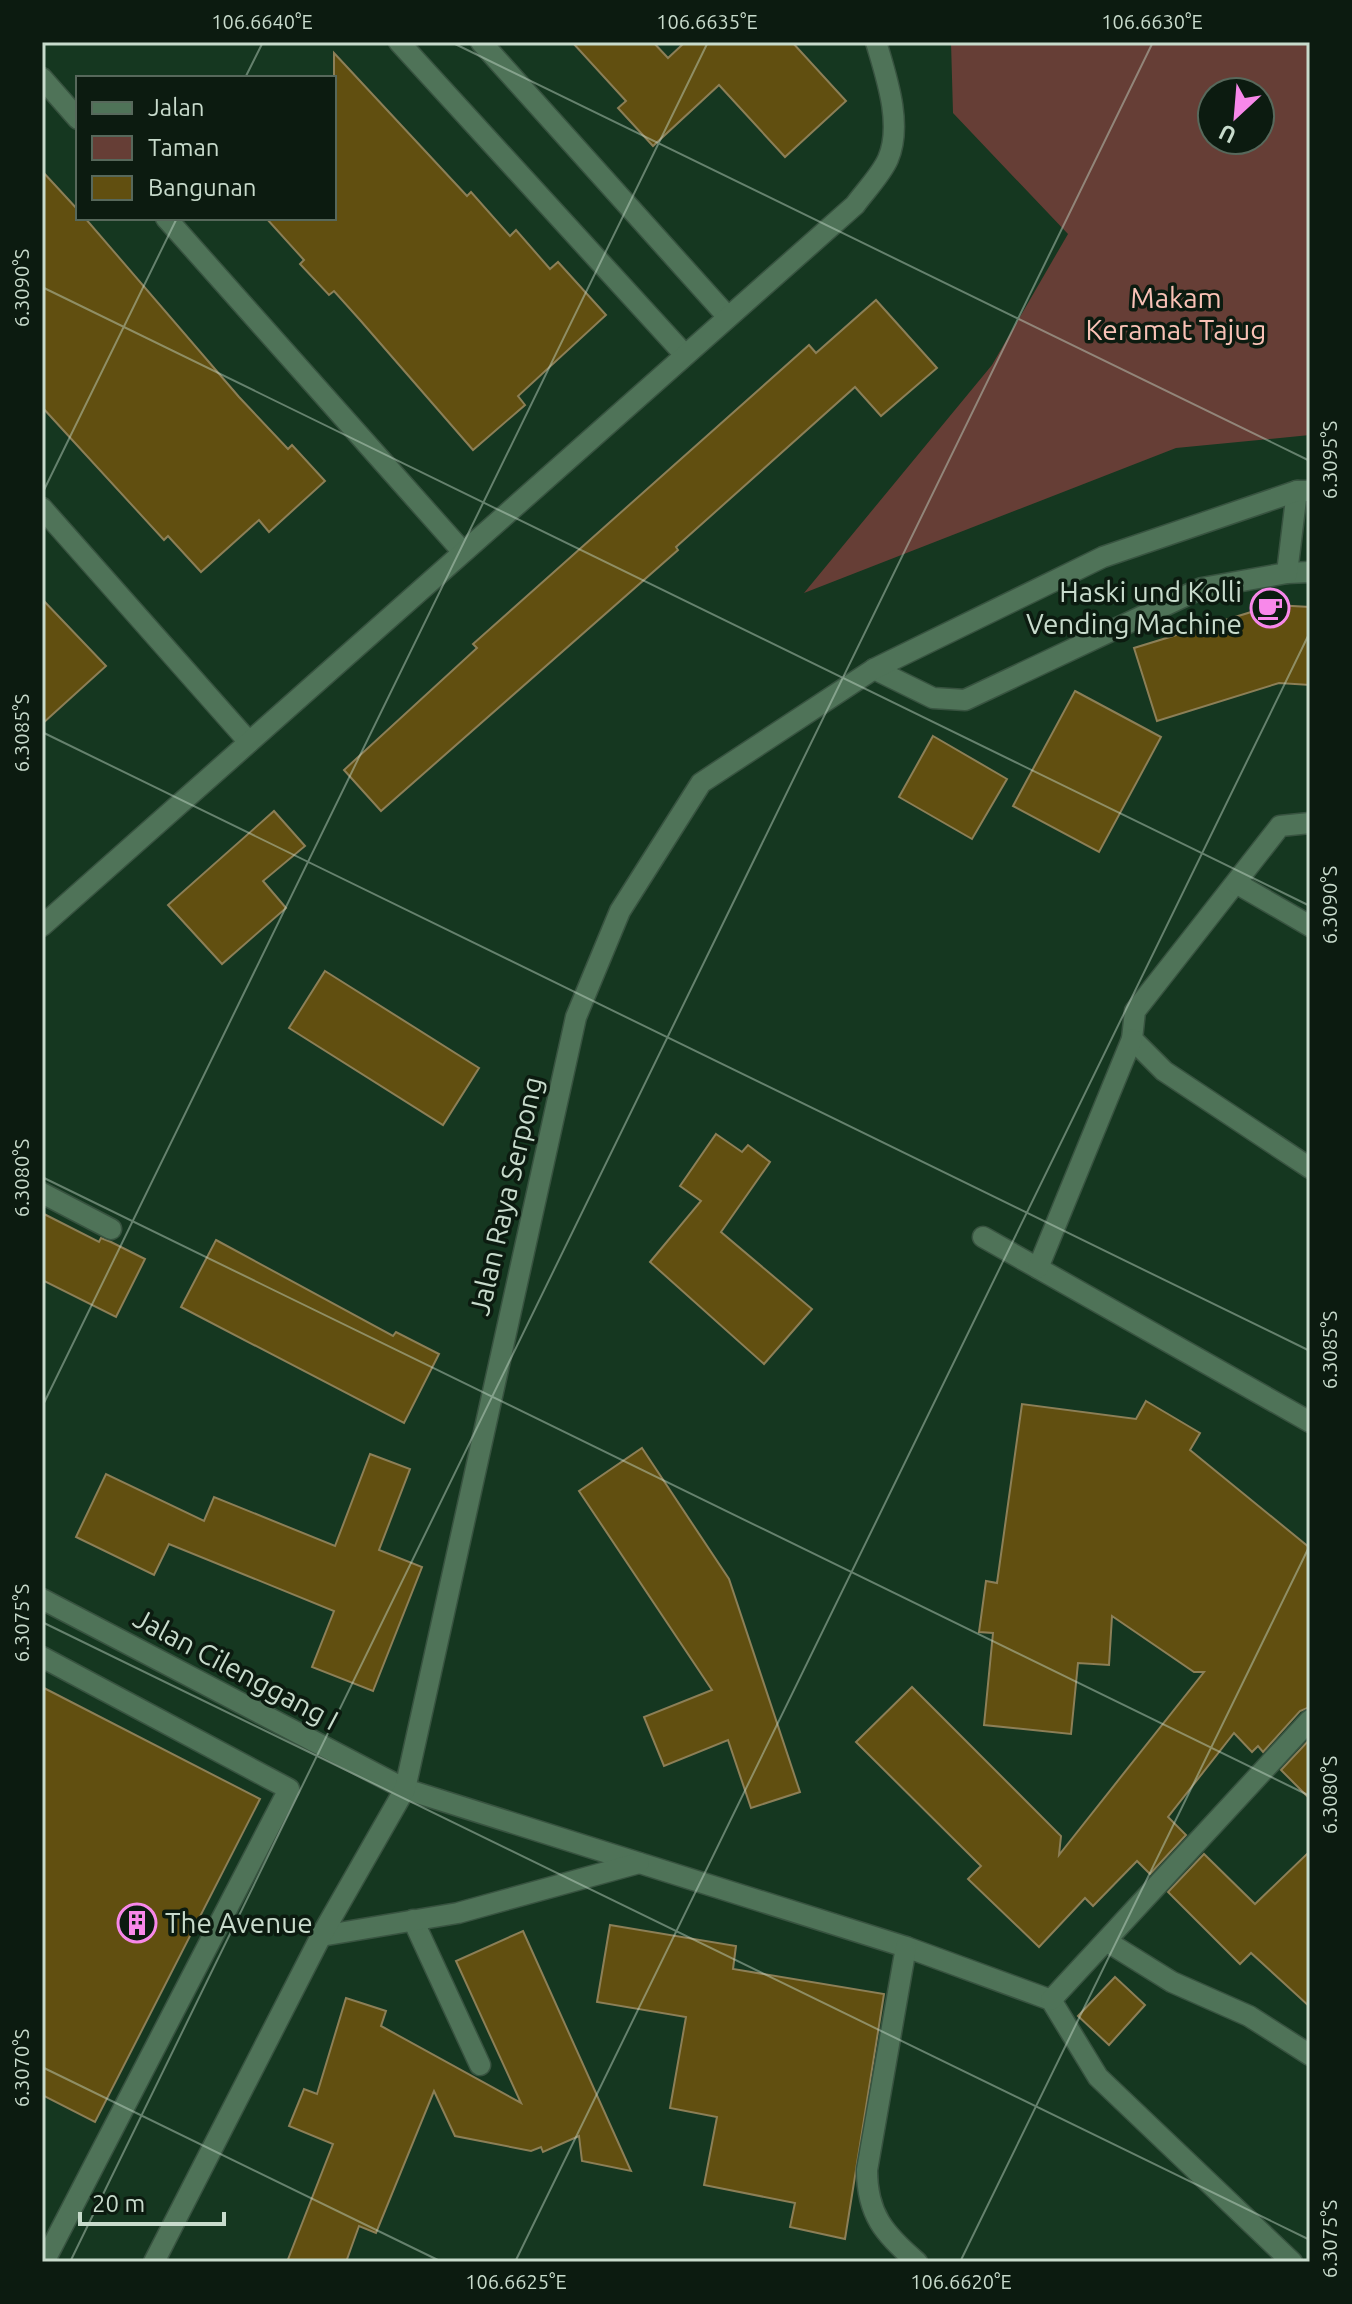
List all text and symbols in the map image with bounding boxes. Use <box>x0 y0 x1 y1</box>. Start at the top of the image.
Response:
text: 106.6640°E <box>211 10 313 33</box>
text: 106.6635°E <box>656 10 758 33</box>
text: 106.6630°E <box>1101 10 1203 33</box>
legend <box>76 76 336 220</box>
north arrow <box>1196 76 1276 156</box>
text: Jalan <box>148 94 205 121</box>
text: U <box>1215 120 1239 149</box>
text: Taman <box>148 134 220 161</box>
text: Bangunan <box>148 174 257 201</box>
text: 6.3090°S <box>10 249 33 327</box>
park label: Makam Keramat Tajug <box>1086 282 1266 345</box>
text: 6.3095°S <box>1318 421 1341 499</box>
place label: Haski und Kolli Vending Machine <box>1026 576 1242 639</box>
cafe icon: Haski und Kolli Vending Machine <box>1249 587 1291 629</box>
text: 6.3085°S <box>10 694 33 772</box>
text: 6.3090°S <box>1318 866 1341 944</box>
street label: Jalan Raya Serpong <box>463 1074 548 1318</box>
text: 6.3080°S <box>10 1139 33 1217</box>
text: 6.3085°S <box>1318 1311 1341 1389</box>
text: 6.3075°S <box>10 1584 33 1662</box>
street label: Jalan Cilenggang I <box>129 1601 344 1736</box>
text: 6.3080°S <box>1318 1756 1341 1834</box>
building icon: The Avenue <box>116 1902 158 1944</box>
place label: The Avenue <box>165 1907 313 1938</box>
text: 6.3070°S <box>10 2029 33 2107</box>
scale bar <box>80 2176 224 2226</box>
text: 20 m <box>92 2190 145 2217</box>
text: 6.3075°S <box>1318 2200 1341 2278</box>
text: 106.6625°E <box>465 2270 567 2293</box>
text: 106.6620°E <box>910 2270 1012 2293</box>

